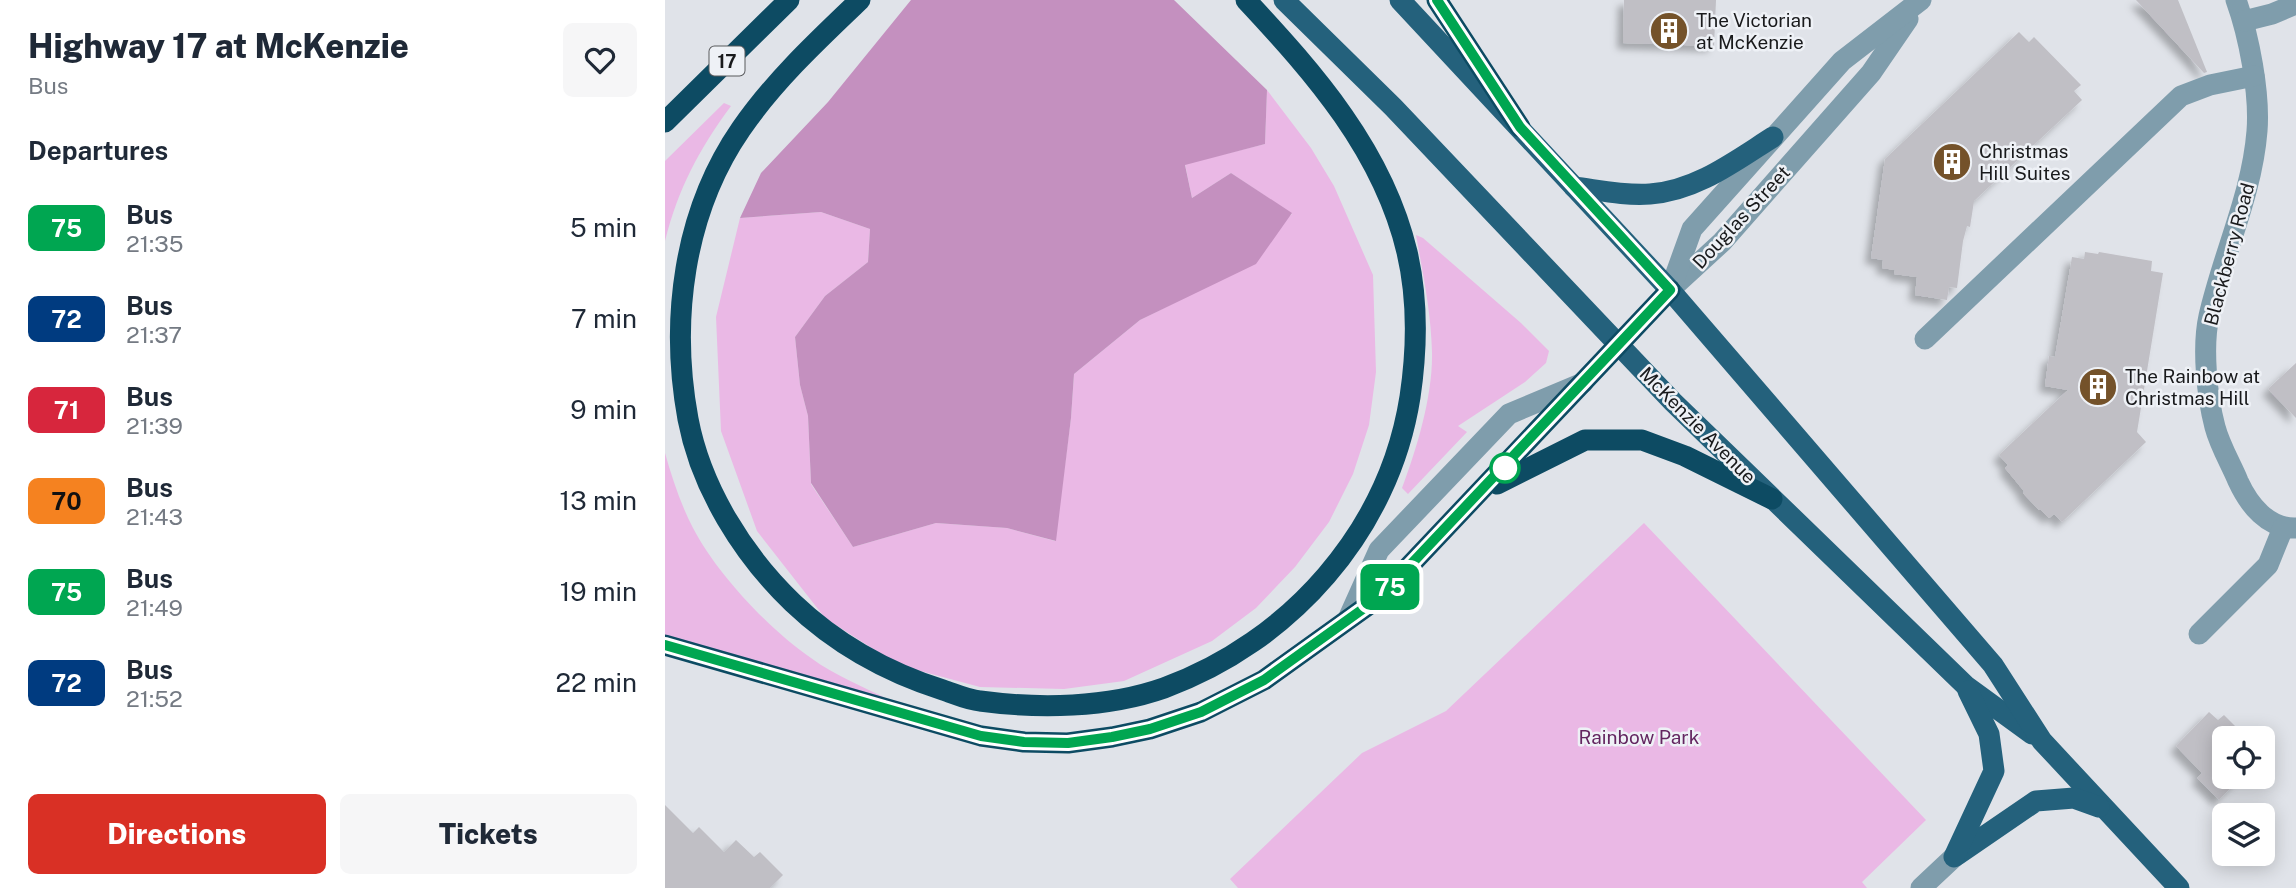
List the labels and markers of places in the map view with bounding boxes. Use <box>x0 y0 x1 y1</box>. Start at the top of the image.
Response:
place label: The Victorian at McKenzie <box>1696 9 1812 53</box>
building icon: The Victorian at McKenzie <box>1648 10 1690 52</box>
place label: Christmas Hill Suites <box>1979 140 2070 184</box>
building icon: Christmas Hill Suites <box>1931 141 1973 183</box>
place label: The Rainbow at Christmas Hill <box>2125 365 2260 409</box>
building icon: The Rainbow at Christmas Hill <box>2077 366 2119 408</box>
unlabelled marker <box>1490 453 1520 483</box>

